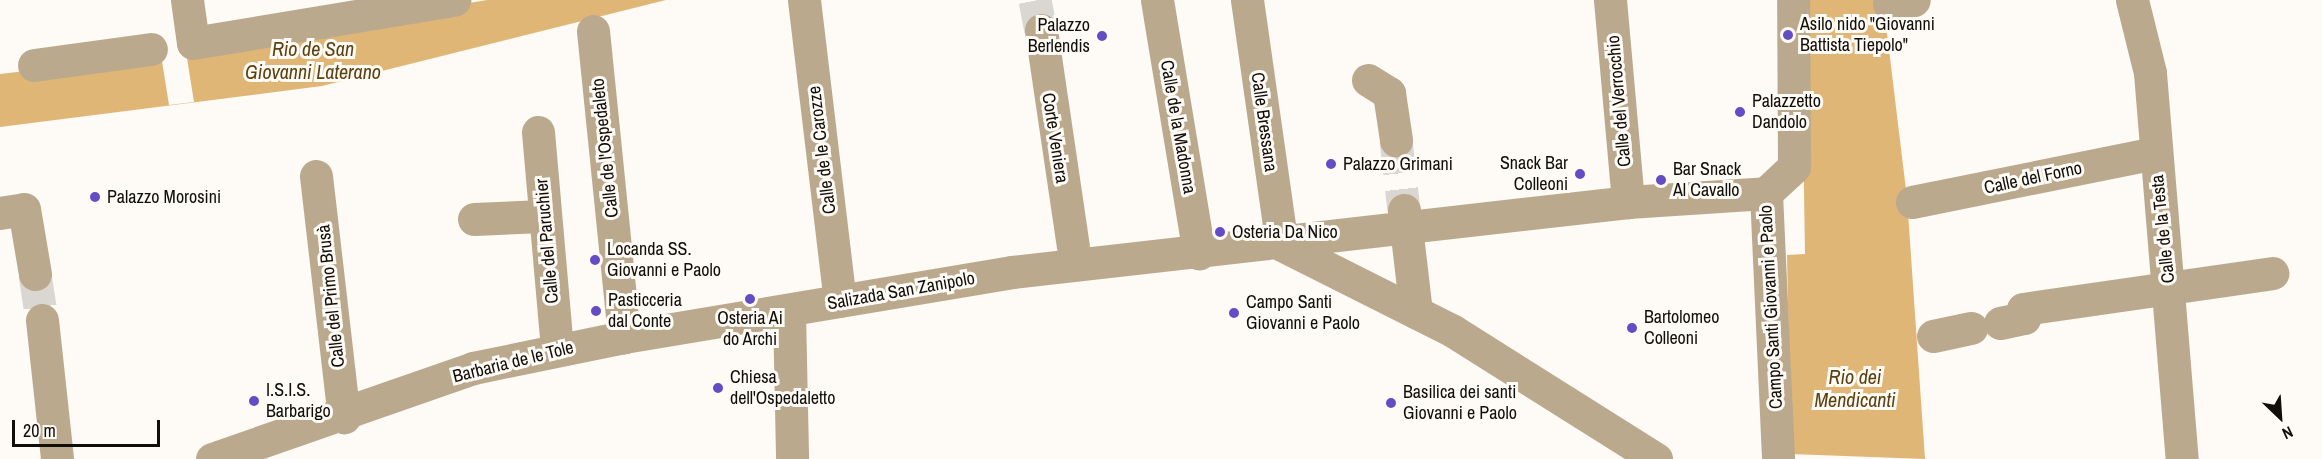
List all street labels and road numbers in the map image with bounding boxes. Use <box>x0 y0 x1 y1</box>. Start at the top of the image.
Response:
street label: Calle del Verrocchio <box>1602 34 1636 168</box>
street label: Calle de la Madonna <box>1156 58 1200 196</box>
street label: Calle Bressana <box>1246 71 1282 173</box>
street label: Calle de l'Ospedaleto <box>587 77 623 219</box>
street label: Calle de le Carozze <box>803 85 841 215</box>
street label: Corte Veniera <box>1037 91 1073 185</box>
street label: Calle del Forno <box>1982 157 2084 199</box>
street label: Calle de la Testa <box>2147 174 2179 284</box>
street label: Calle del Paruchier <box>531 178 563 304</box>
street label: Campo Santi Giovanni e Paolo <box>1755 204 1787 410</box>
street label: Calle del Primo Brusà <box>313 223 349 369</box>
street label: Salizada San Zanipolo <box>826 267 976 315</box>
street label: Barbaria de le Tole <box>450 337 576 387</box>

